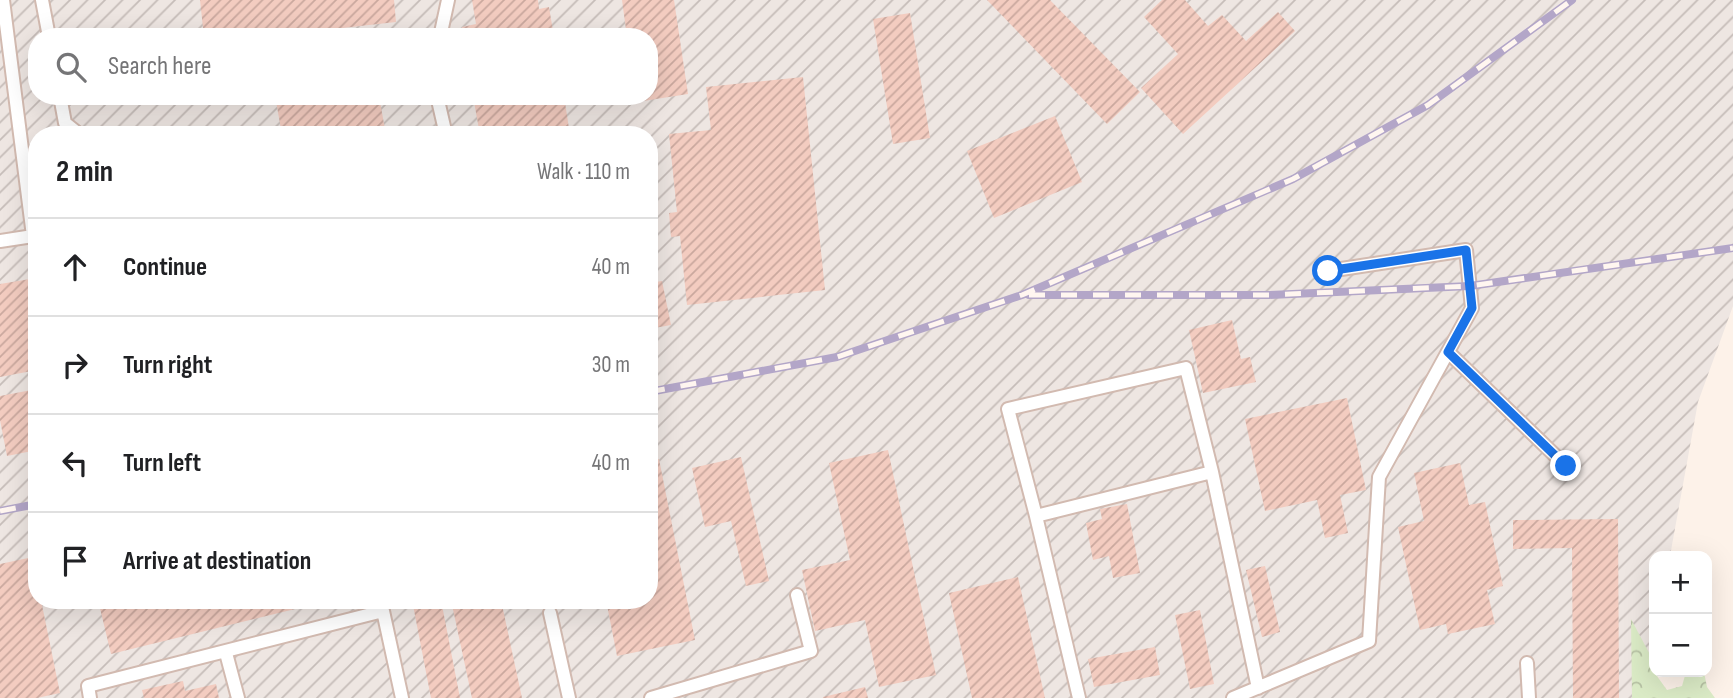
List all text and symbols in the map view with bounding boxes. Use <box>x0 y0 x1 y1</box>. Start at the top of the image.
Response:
search box <box>28 28 658 105</box>
icon: search <box>52 48 90 86</box>
text: Search here <box>108 51 211 82</box>
text: 2 min <box>56 154 113 190</box>
text: Walk · 110 m <box>537 158 630 186</box>
icon: ahead <box>56 248 94 286</box>
text: Continue <box>123 252 207 283</box>
text: 40 m <box>592 253 630 281</box>
route start <box>1312 255 1343 286</box>
icon: right <box>56 346 94 384</box>
text: Turn right <box>123 350 212 381</box>
text: 30 m <box>592 351 630 379</box>
icon: left <box>56 444 94 482</box>
text: Turn left <box>123 448 201 479</box>
text: 40 m <box>592 449 630 477</box>
route end <box>1550 450 1581 481</box>
icon: arrive <box>56 542 94 580</box>
text: Arrive at destination <box>123 546 311 577</box>
map controls <box>1649 551 1712 677</box>
button: + <box>1649 551 1712 614</box>
button: − <box>1649 614 1712 677</box>

